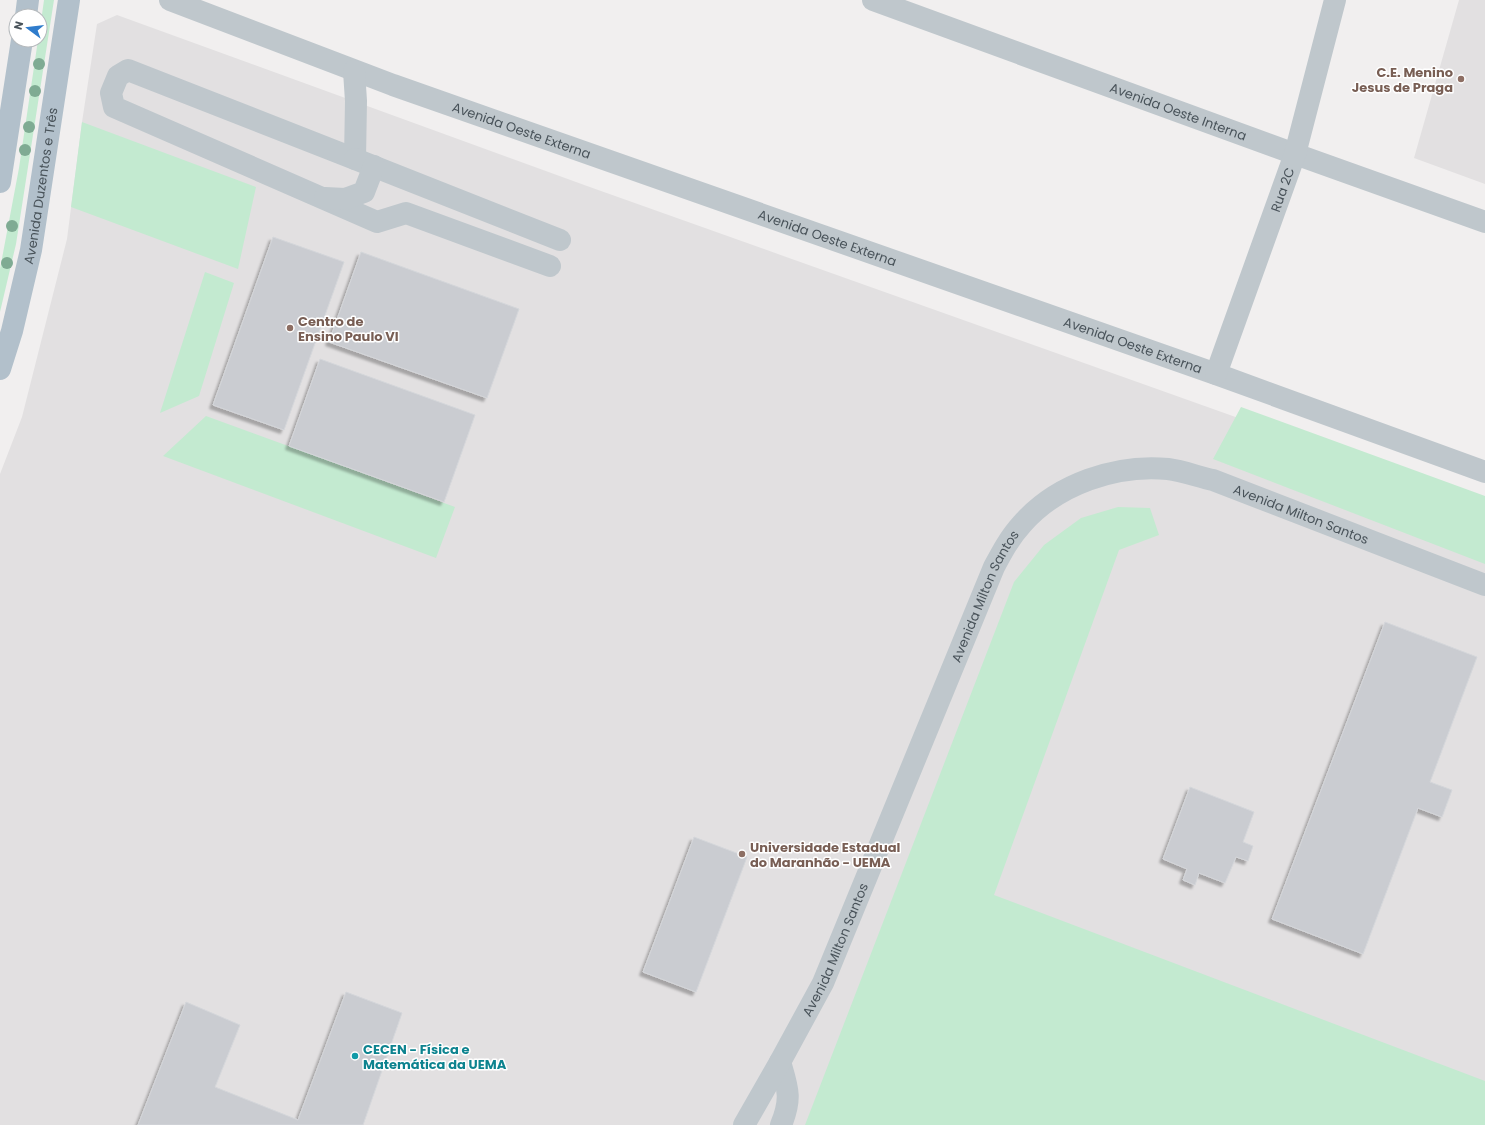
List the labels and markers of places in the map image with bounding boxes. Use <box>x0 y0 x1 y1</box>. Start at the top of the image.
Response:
place label: C.E. Menino Jesus de Praga <box>1352 63 1453 97</box>
marker: C.E. Menino Jesus de Praga <box>1456 74 1466 84</box>
place label: Centro de Ensino Paulo VI <box>298 312 399 346</box>
marker: Centro de Ensino Paulo VI <box>285 323 295 333</box>
place label: Universidade Estadual do Maranhão - UEMA <box>750 838 901 872</box>
marker: Universidade Estadual do Maranhão - UEMA <box>737 849 747 859</box>
place label: CECEN - Física e Matemática da UEMA <box>363 1040 507 1074</box>
marker: CECEN - Física e Matemática da UEMA <box>350 1051 360 1061</box>

